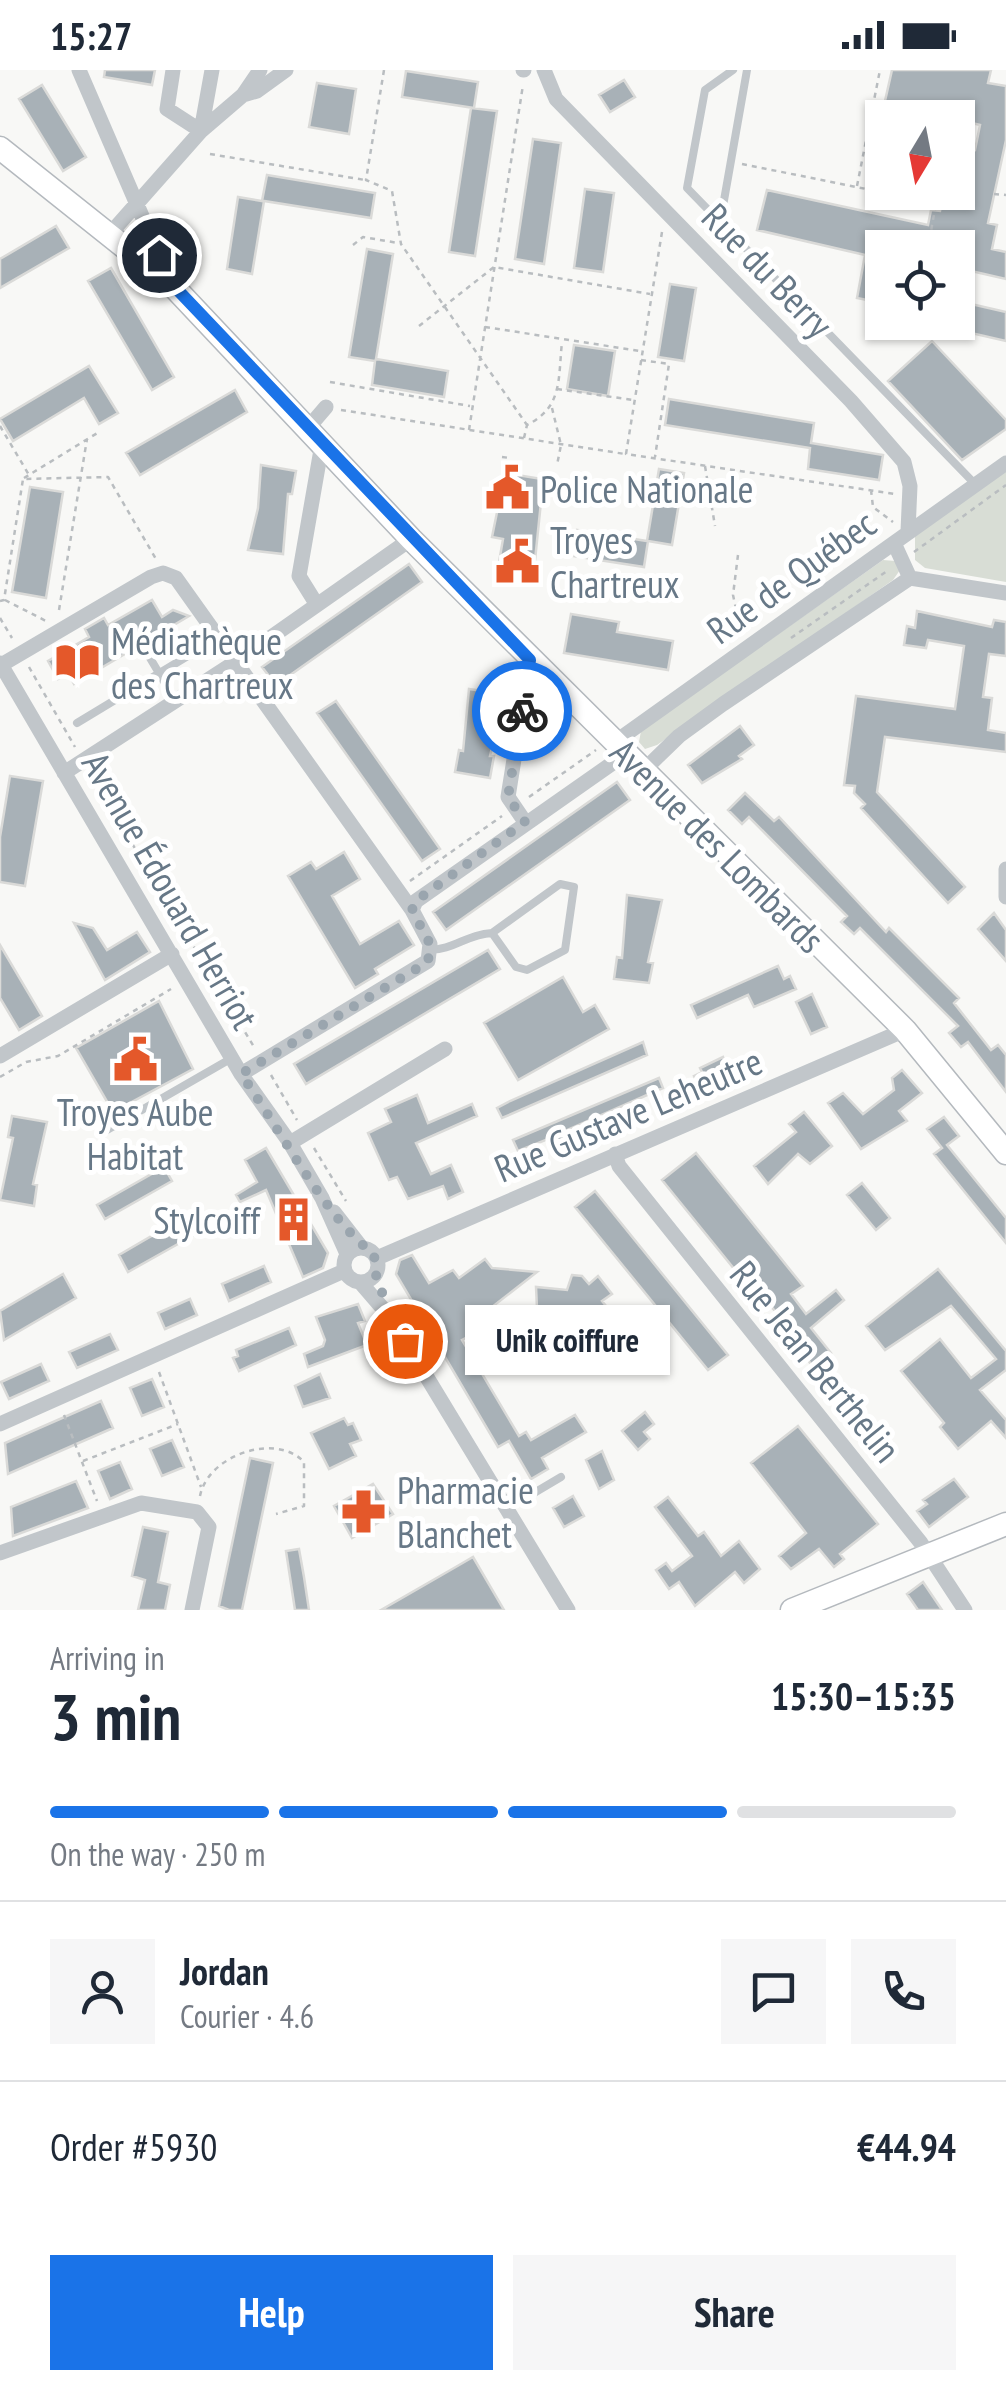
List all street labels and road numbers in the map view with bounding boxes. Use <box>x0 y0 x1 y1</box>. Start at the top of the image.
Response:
street label: Rue du Berry <box>692 192 845 348</box>
street label: Rue de Québec <box>697 498 885 654</box>
street label: Avenue des Lombards <box>600 727 836 963</box>
street label: Avenue Édouard Herriot <box>72 743 270 1038</box>
street label: Rue Gustave Leheutre <box>487 1036 769 1192</box>
street label: Rue Jean Berthelin <box>720 1250 912 1472</box>

